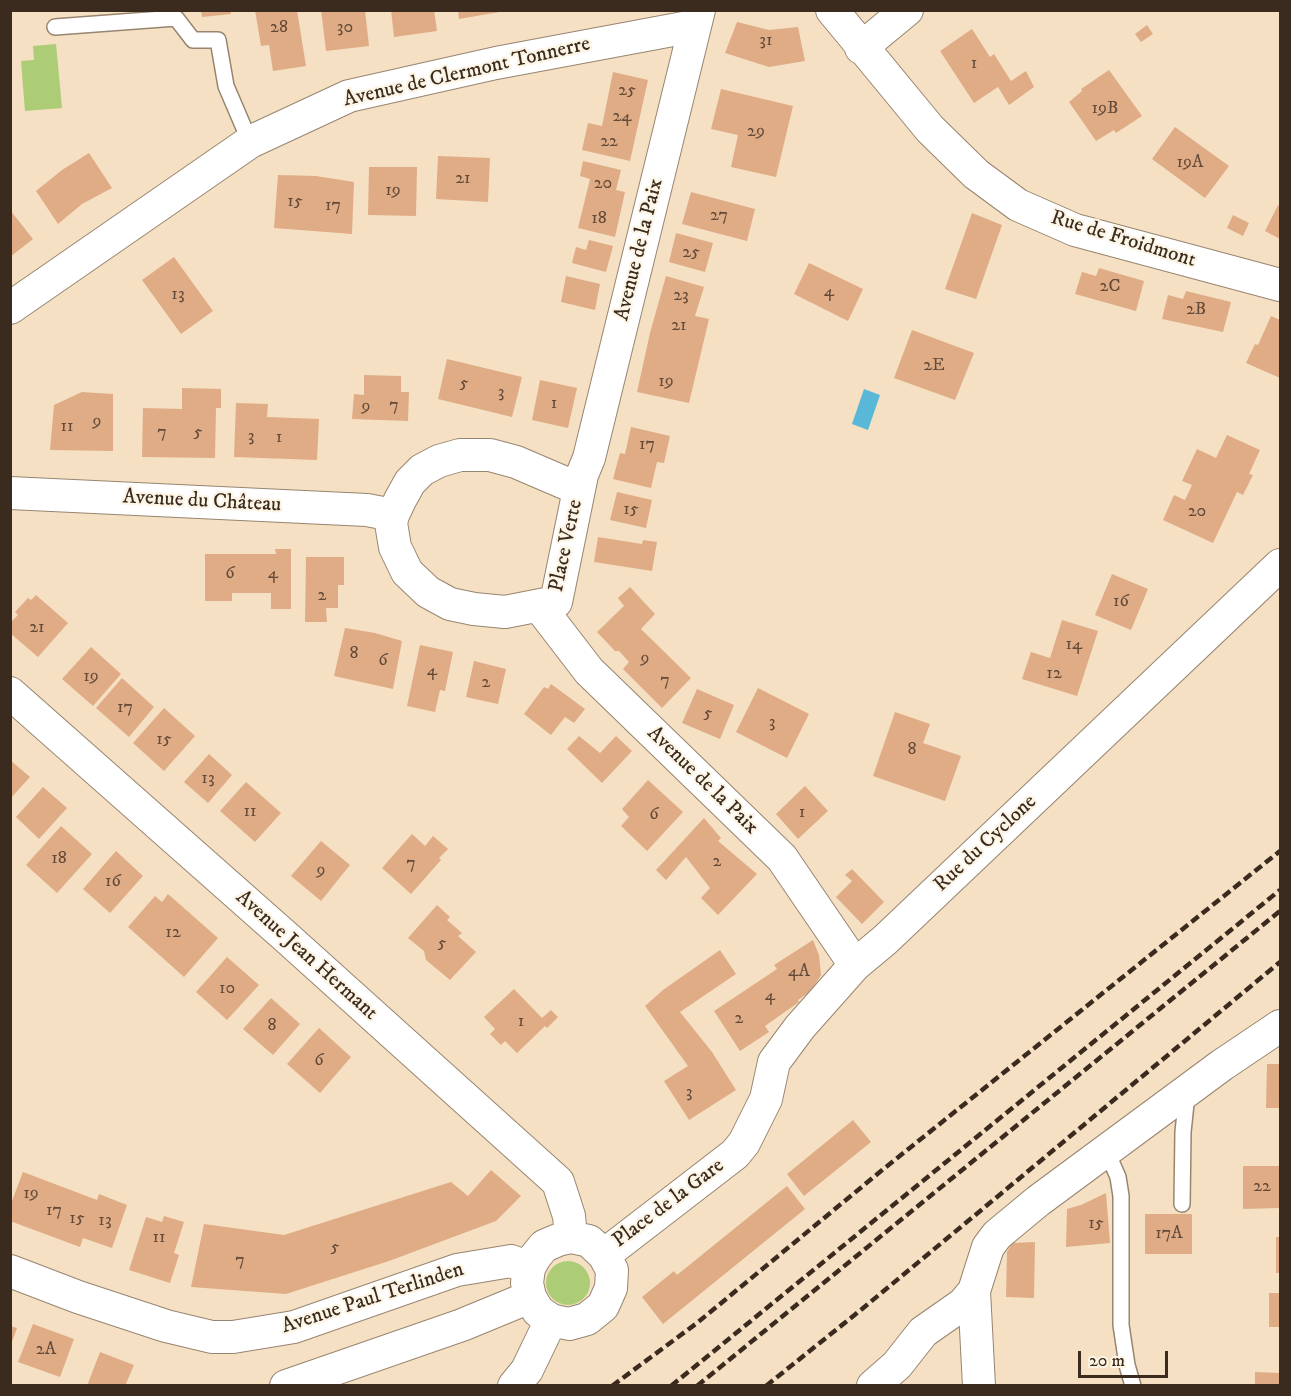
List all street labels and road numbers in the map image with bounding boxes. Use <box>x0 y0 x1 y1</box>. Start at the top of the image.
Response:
street label: Avenue de Clermont Tonnerre <box>341 32 593 114</box>
street label: Avenue de la Paix <box>610 176 670 324</box>
street label: Rue de Froidmont <box>1047 206 1199 274</box>
street label: Avenue du Château <box>122 485 282 519</box>
street label: Place Verte <box>545 498 589 594</box>
street label: Avenue de la Paix <box>641 721 763 841</box>
street label: Rue du Cyclone <box>929 790 1043 898</box>
street label: Avenue Jean Hermant <box>230 886 382 1026</box>
street label: Place de la Gare <box>608 1154 730 1254</box>
street label: Avenue Paul Terlinden <box>279 1258 467 1340</box>

